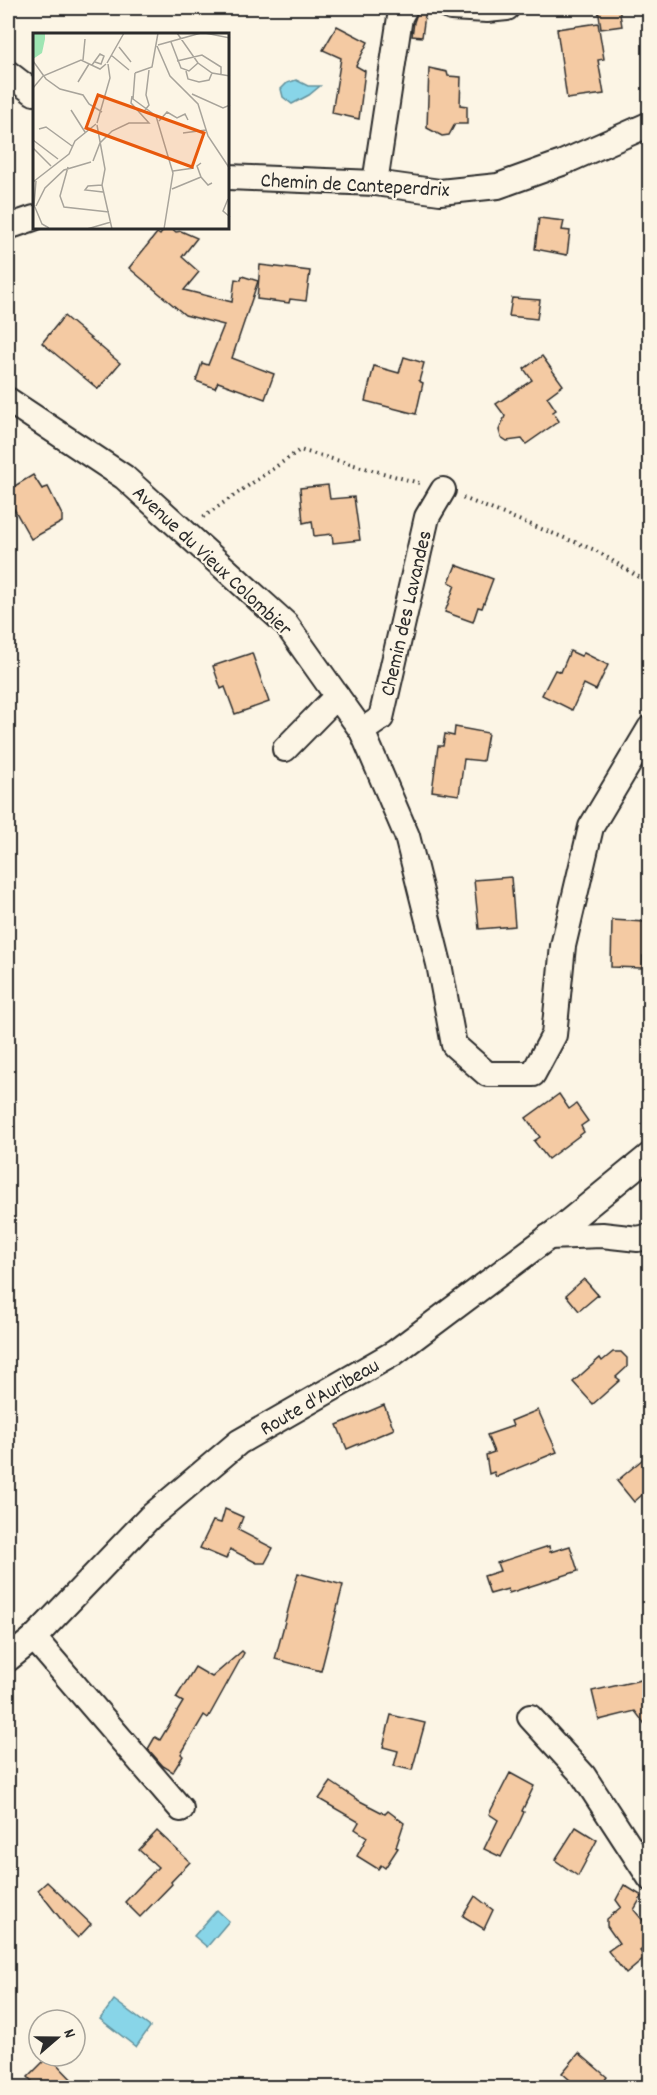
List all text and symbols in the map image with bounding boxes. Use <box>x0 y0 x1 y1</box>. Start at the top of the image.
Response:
inset map <box>33 33 230 230</box>
street label: Chemin de Canteperdrix <box>260 167 450 207</box>
street label: Avenue du Vieux Colombier <box>124 480 298 645</box>
street label: Chemin des Lavandes <box>374 528 442 700</box>
street label: Route d'Auribeau <box>255 1352 386 1445</box>
north arrow <box>27 2008 87 2068</box>
text: N <box>57 2026 81 2041</box>

